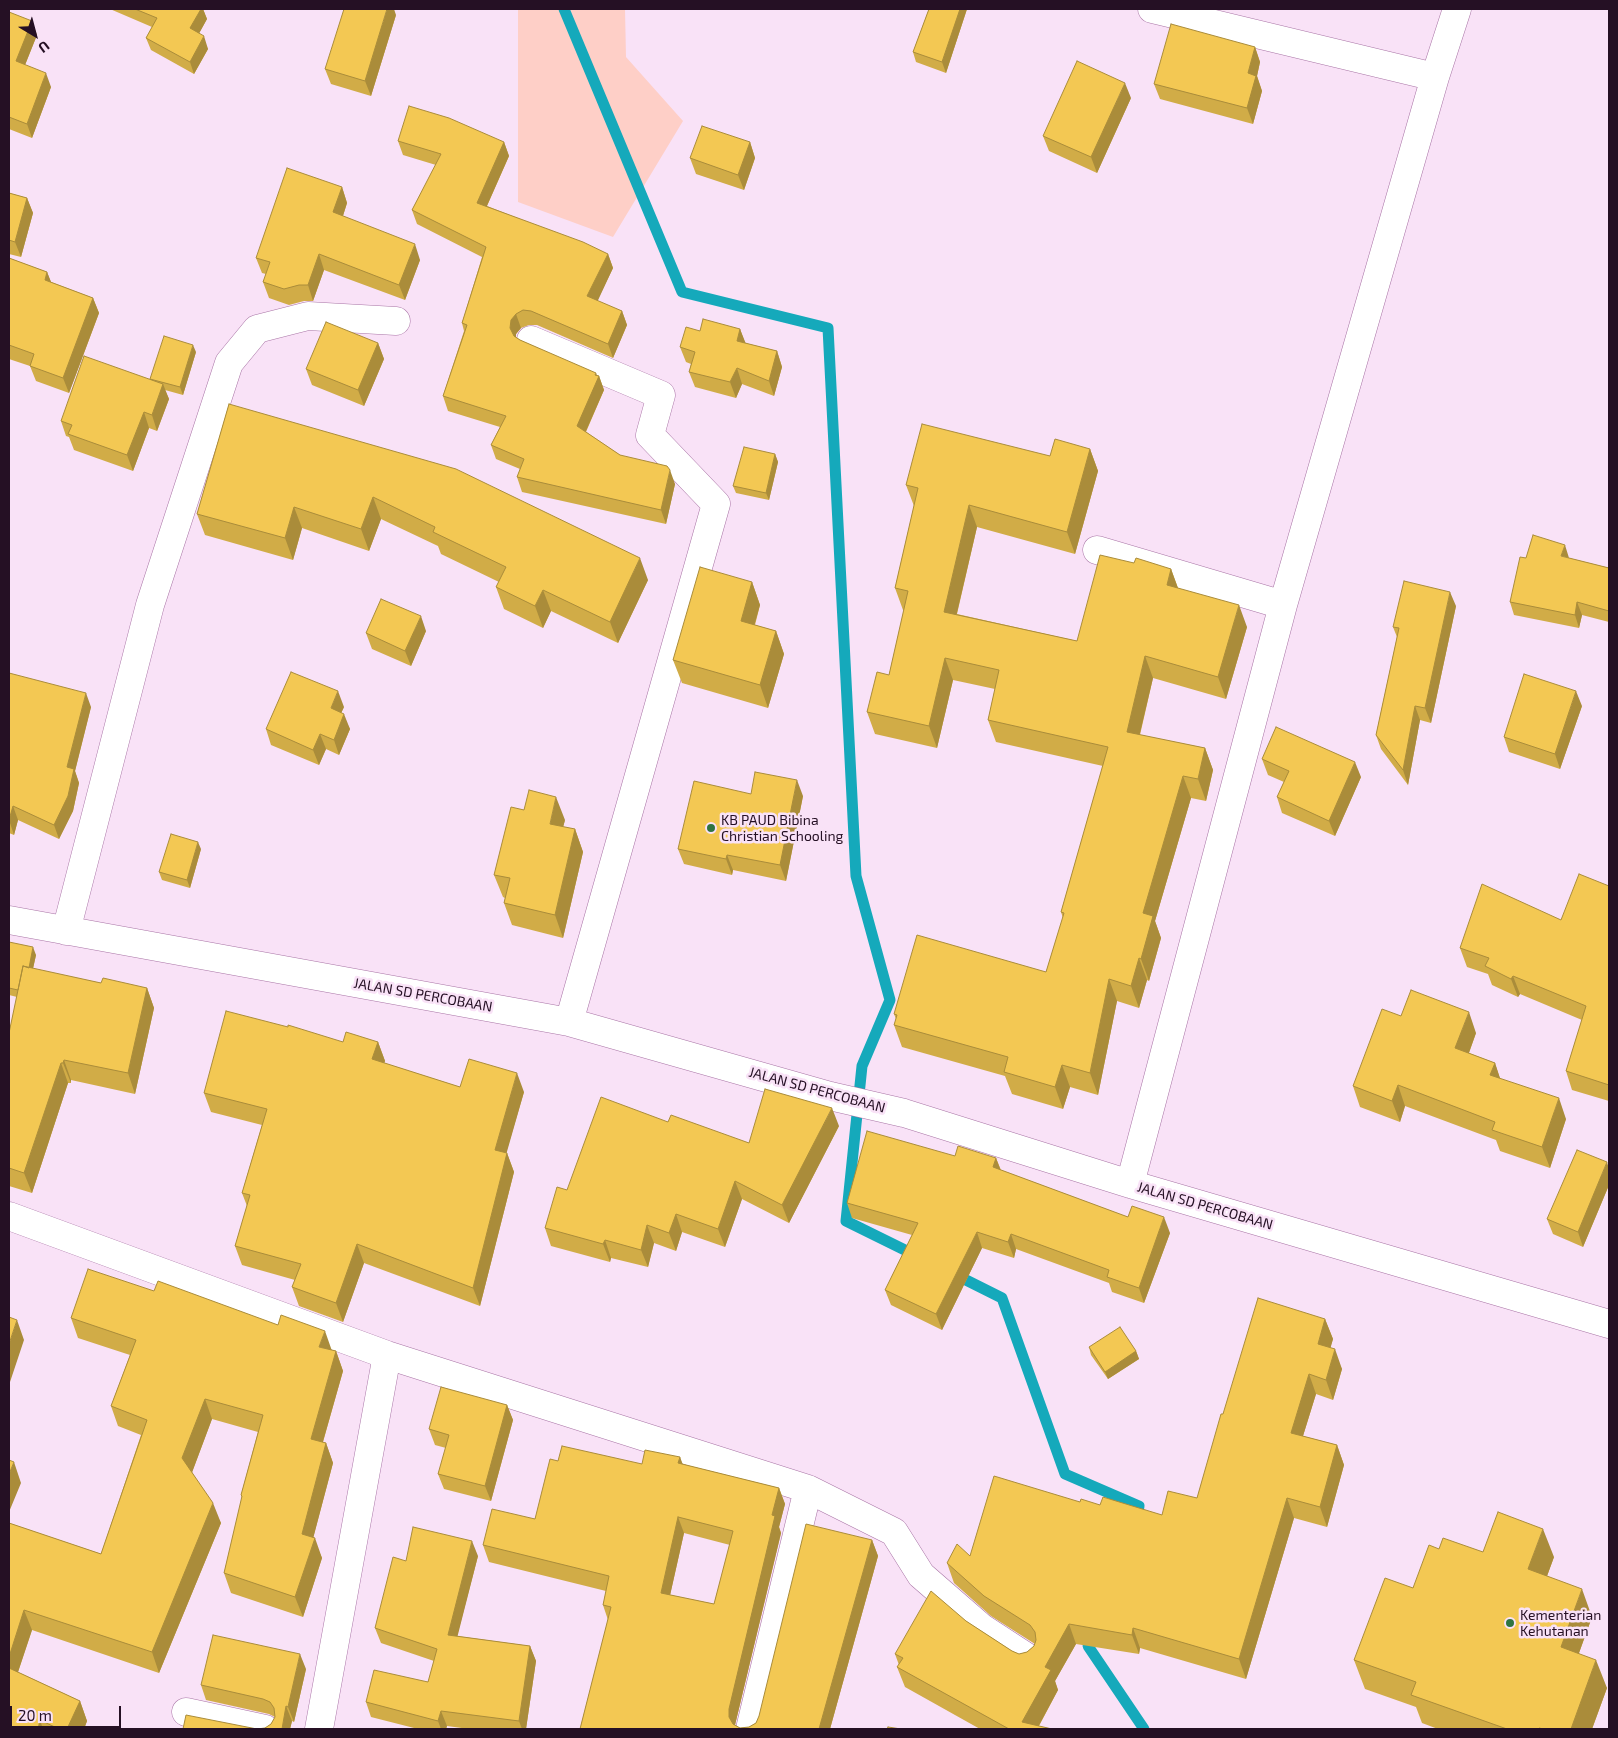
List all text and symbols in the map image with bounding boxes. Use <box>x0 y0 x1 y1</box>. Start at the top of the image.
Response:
north arrow <box>10 10 60 60</box>
text: U <box>35 38 53 57</box>
place label: KB PAUD Bibina Christian Schooling <box>721 812 843 844</box>
marker: KB PAUD Bibina Christian Schooling <box>705 822 717 834</box>
street label: JALAN SD PERCOBAAN <box>352 975 494 1015</box>
street label: JALAN SD PERCOBAAN <box>747 1064 887 1116</box>
street label: JALAN SD PERCOBAAN <box>1135 1179 1275 1233</box>
place label: Kementerian Kehutanan <box>1520 1607 1601 1640</box>
marker: Kementerian Kehutanan <box>1504 1617 1516 1629</box>
scale bar <box>12 1696 124 1728</box>
text: 20 m <box>18 1706 52 1724</box>

